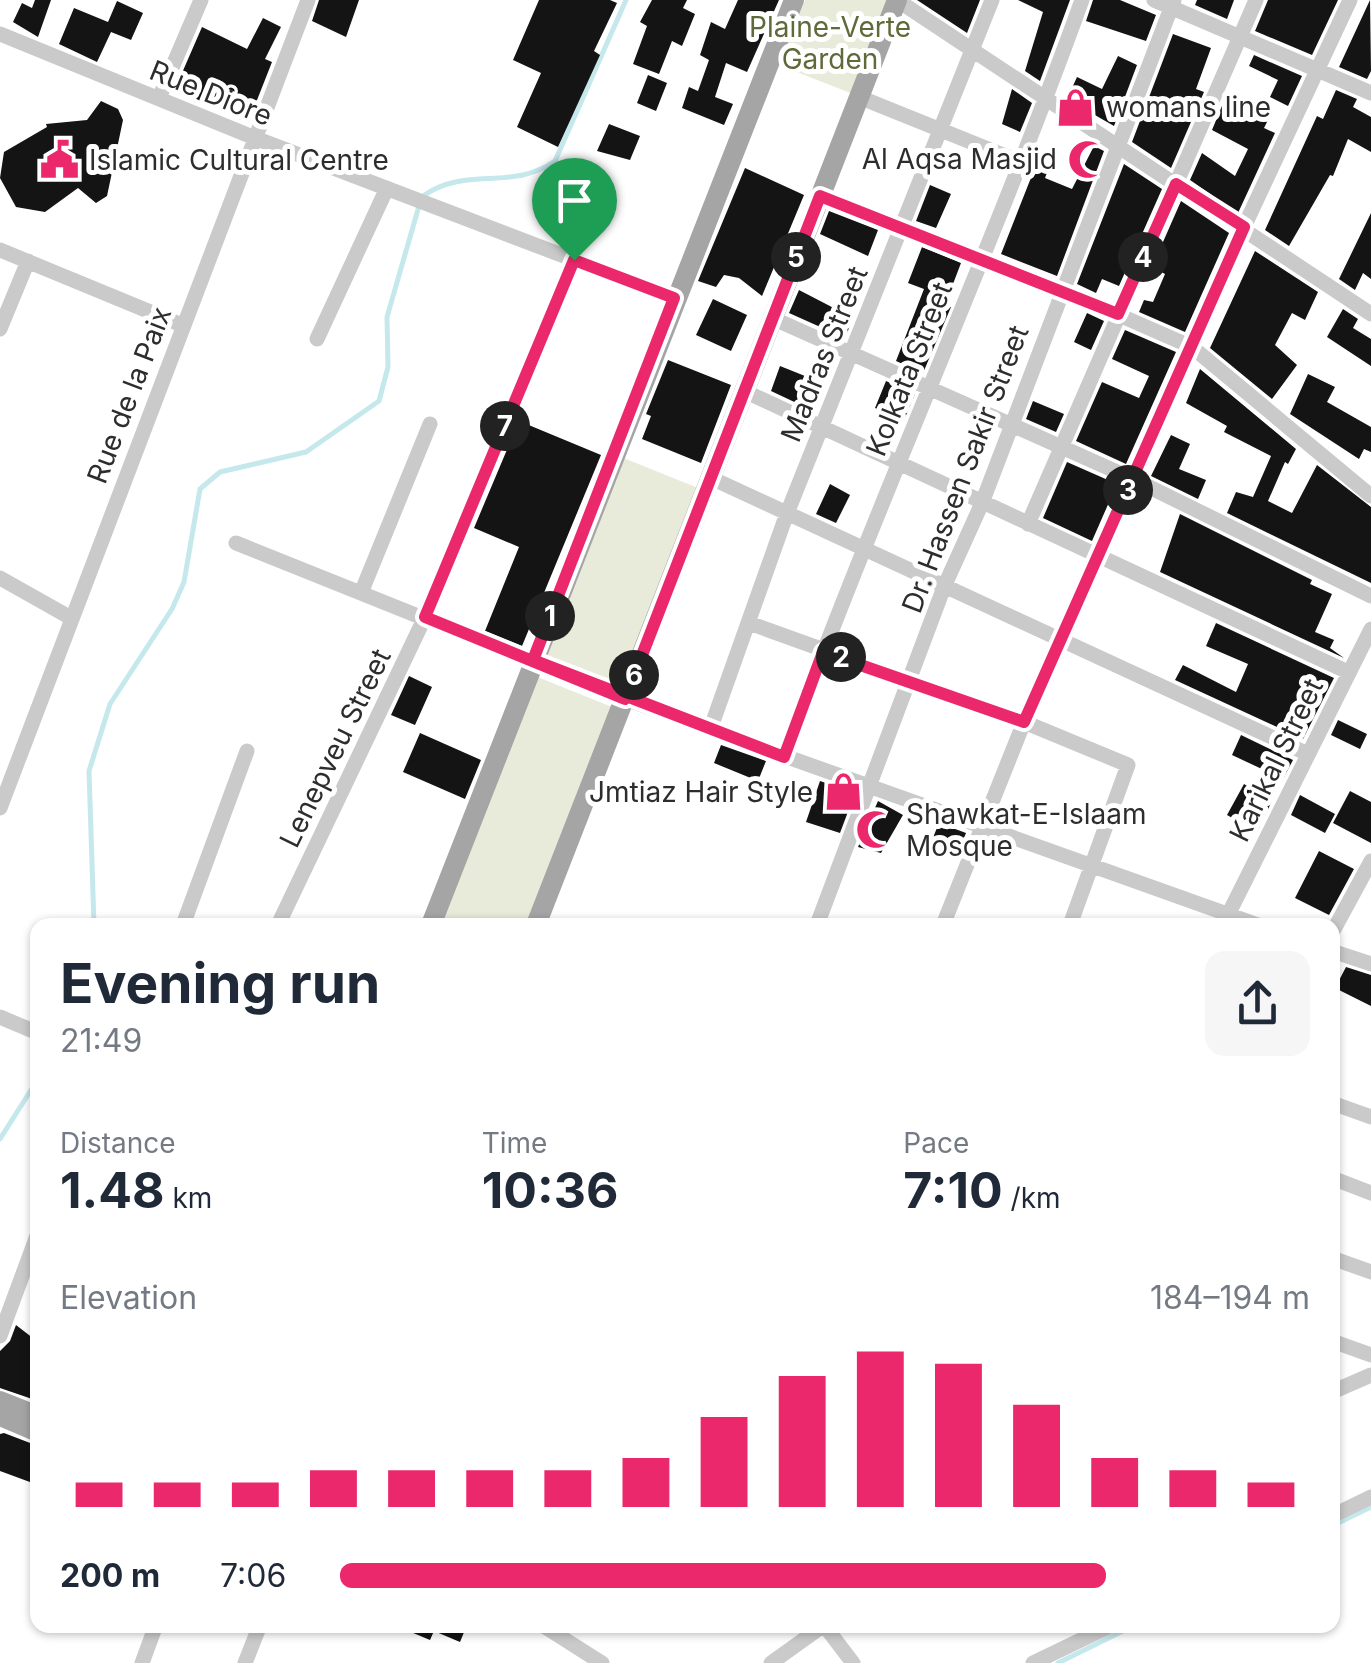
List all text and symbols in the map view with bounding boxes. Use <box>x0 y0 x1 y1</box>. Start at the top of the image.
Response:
park label: Plaine-Verte Garden <box>749 10 911 76</box>
street label: Rue Diore <box>145 53 277 133</box>
shop icon: womans line <box>1055 86 1097 128</box>
place label: womans line <box>1106 90 1271 124</box>
mosque icon: Al Aqsa Masjid <box>1066 138 1108 180</box>
public building icon: Islamic Cultural Centre <box>38 139 80 181</box>
place label: Al Aqsa Masjid <box>862 142 1057 176</box>
place label: Islamic Cultural Centre <box>89 143 389 177</box>
pin <box>532 158 617 261</box>
icon: arrive <box>547 173 602 228</box>
pin: 5 <box>771 232 821 282</box>
pin: 4 <box>1118 232 1168 282</box>
text: 5 <box>787 240 805 274</box>
text: 4 <box>1134 240 1152 274</box>
street label: Madras Street <box>773 261 875 447</box>
street label: Kolkata Street <box>859 277 959 461</box>
street label: Rue de la Paix <box>80 302 178 488</box>
street label: Dr. Hassen Sakir Street <box>894 321 1036 617</box>
pin: 7 <box>480 401 530 451</box>
text: 7 <box>497 409 513 443</box>
pin: 3 <box>1103 465 1153 515</box>
text: 3 <box>1119 473 1137 507</box>
pin: 1 <box>525 591 575 641</box>
text: 1 <box>544 599 556 633</box>
pin: 2 <box>816 632 866 682</box>
text: 2 <box>832 640 850 674</box>
street label: Lenepveu Street <box>272 643 398 853</box>
pin: 6 <box>609 650 659 700</box>
text: 6 <box>625 658 643 692</box>
street label: Karikal Street <box>1222 673 1330 847</box>
shop icon: Jmtiaz Hair Style <box>822 771 864 813</box>
place label: Jmtiaz Hair Style <box>589 775 813 809</box>
place label: Shawkat-E-Islaam Mosque <box>906 797 1147 863</box>
mosque icon: Shawkat-E-Islaam Mosque <box>855 809 897 851</box>
text: Evening run <box>60 950 380 1016</box>
button: share <box>1205 951 1310 1056</box>
text: 21:49 <box>60 1021 142 1060</box>
text: Distance <box>60 1126 176 1160</box>
text: Time <box>482 1126 547 1160</box>
text: Pace <box>903 1126 969 1160</box>
text: 1.48 <box>60 1160 165 1220</box>
text: 10:36 <box>482 1160 618 1220</box>
text: 7:10 <box>903 1160 1003 1220</box>
text: km <box>165 1181 212 1215</box>
text: /km <box>1003 1181 1061 1215</box>
text: Elevation <box>60 1278 197 1317</box>
text: 184–194 m <box>1150 1278 1310 1317</box>
text: 200 m <box>60 1556 160 1595</box>
text: 7:06 <box>220 1556 286 1595</box>

